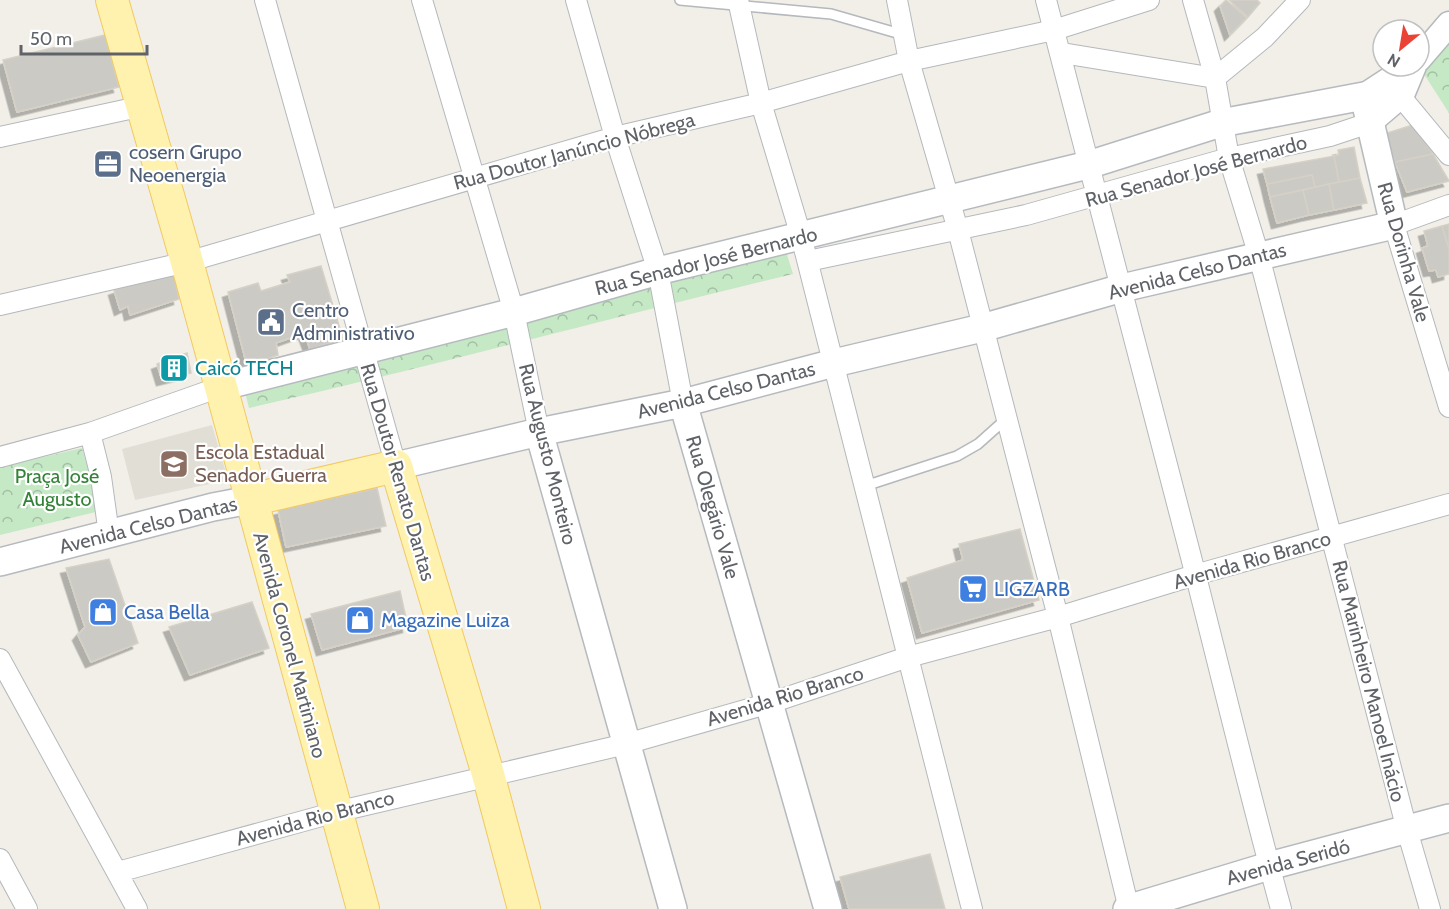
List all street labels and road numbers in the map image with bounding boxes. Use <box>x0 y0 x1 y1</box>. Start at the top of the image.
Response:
street label: Rua Doutor Janúncio Nóbrega <box>451 107 698 195</box>
street label: Rua Senador José Bernardo <box>1083 130 1309 212</box>
street label: Rua Dorinha Vale <box>1373 179 1435 325</box>
street label: Rua Senador José Bernardo <box>592 222 820 300</box>
street label: Avenida Celso Dantas <box>1106 237 1288 305</box>
street label: Avenida Celso Dantas <box>635 356 817 424</box>
street label: Rua Doutor Renato Dantas <box>355 361 441 583</box>
street label: Rua Augusto Monteiro <box>514 361 582 547</box>
street label: Rua Olegário Vale <box>681 433 745 581</box>
street label: Avenida Celso Dantas <box>57 491 239 559</box>
street label: Avenida Rio Branco <box>1171 526 1333 594</box>
street label: Avenida Coronel Martiniano <box>248 529 332 761</box>
street label: Rua Marinheiro Manoel Inácio <box>1327 558 1411 804</box>
street label: Avenida Rio Branco <box>704 661 866 731</box>
street label: Avenida Rio Branco <box>233 785 397 851</box>
street label: Avenida Seridó <box>1224 834 1352 890</box>

